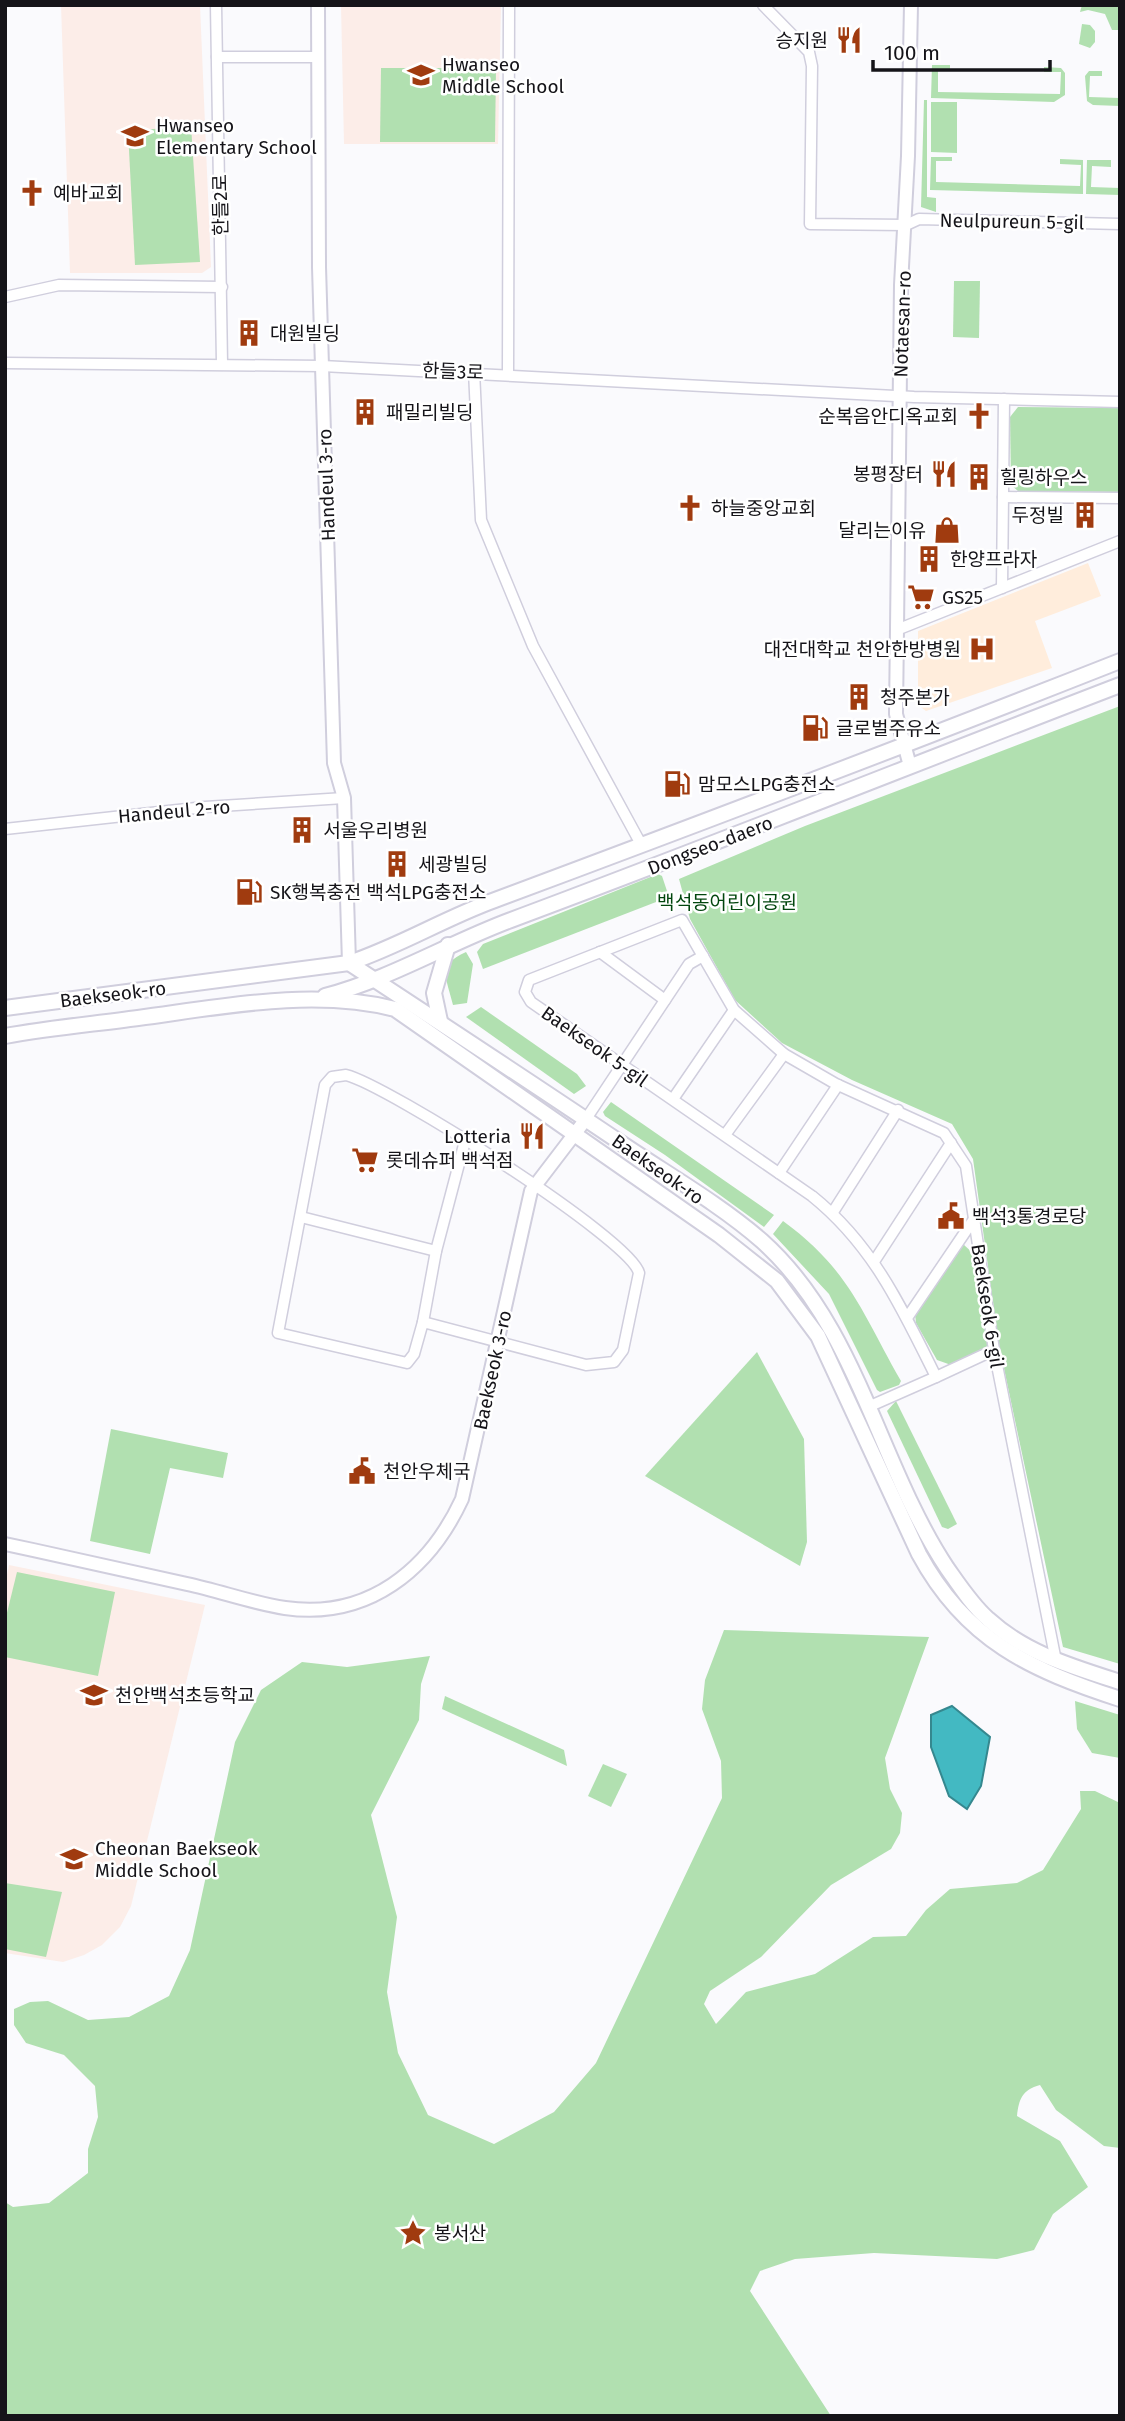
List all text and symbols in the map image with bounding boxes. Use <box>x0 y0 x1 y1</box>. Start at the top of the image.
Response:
restaurant icon: 승지원 <box>834 25 864 55</box>
scale bar <box>873 28 1050 72</box>
place label: 승지원 <box>776 29 828 52</box>
text: 100 m <box>884 40 940 66</box>
place label: Hwanseo Middle School <box>442 53 564 98</box>
school or university icon: Hwanseo Middle School <box>406 60 436 90</box>
place label: Hwanseo Elementary School <box>156 114 317 159</box>
school or university icon: Hwanseo Elementary School <box>120 121 150 151</box>
street label: 한들2로 <box>208 174 233 236</box>
church icon: 예바교회 <box>17 178 47 208</box>
place label: 예바교회 <box>53 182 123 205</box>
street label: Neulpureun 5-gil <box>939 209 1085 234</box>
street label: Notaesan-ro <box>889 270 916 378</box>
building icon: 대원빌딩 <box>234 318 264 348</box>
place label: 대원빌딩 <box>270 322 340 345</box>
street label: 한들3로 <box>422 359 484 384</box>
building icon: 패밀리빌딩 <box>350 397 380 427</box>
place label: 패밀리빌딩 <box>386 401 473 424</box>
church icon: 순복음안디옥교회 <box>964 401 994 431</box>
place label: 순복음안디옥교회 <box>818 405 958 428</box>
street label: Handeul 3-ro <box>313 428 340 542</box>
restaurant icon: 봉평장터 <box>929 459 959 489</box>
building icon: 힐링하우스 <box>964 462 994 492</box>
place label: 봉평장터 <box>853 463 923 486</box>
place label: 힐링하우스 <box>1000 466 1087 489</box>
church icon: 하늘중앙교회 <box>675 493 705 523</box>
place label: 하늘중앙교회 <box>711 497 816 520</box>
building icon: 두정빌 <box>1070 500 1100 530</box>
place label: 두정빌 <box>1012 504 1064 527</box>
shop icon: 달리는이유 <box>932 515 962 545</box>
place label: 달리는이유 <box>839 519 926 542</box>
building icon: 한양프라자 <box>914 544 944 574</box>
place label: 한양프라자 <box>950 548 1037 571</box>
supermarket icon: GS25 <box>906 582 936 612</box>
place label: GS25 <box>942 586 983 609</box>
hospital icon: 대전대학교 천안한방병원 <box>967 634 997 664</box>
place label: 대전대학교 천안한방병원 <box>764 638 961 661</box>
building icon: 청주본가 <box>844 682 874 712</box>
place label: 청주본가 <box>880 686 950 709</box>
fuel station icon: 글로벌주유소 <box>800 713 830 743</box>
place label: 글로벌주유소 <box>836 717 941 740</box>
fuel station icon: 맘모스LPG충전소 <box>662 769 692 799</box>
place label: 맘모스LPG충전소 <box>698 773 835 796</box>
street label: Handeul 2-ro <box>117 795 231 828</box>
street label: Dongseo-daero <box>644 811 776 880</box>
building icon: 서울우리병원 <box>287 815 317 845</box>
place label: 서울우리병원 <box>323 819 428 842</box>
building icon: 세광빌딩 <box>382 849 412 879</box>
place label: 세광빌딩 <box>418 853 488 876</box>
fuel station icon: SK행복충전 백석LPG충전소 <box>234 877 264 907</box>
place label: SK행복충전 백석LPG충전소 <box>270 881 486 904</box>
park label: 백석동어린이공원 <box>657 891 797 914</box>
street label: Baekseok-ro <box>59 977 167 1012</box>
street label: Baekseok 5-gil <box>537 1001 653 1092</box>
restaurant icon: Lotteria <box>517 1121 547 1151</box>
place label: Lotteria <box>444 1125 511 1148</box>
street label: Baekseok-ro <box>607 1129 708 1209</box>
supermarket icon: 롯데슈퍼 백석점 <box>350 1145 380 1175</box>
place label: 롯데슈퍼 백석점 <box>386 1149 513 1172</box>
public building icon: 백석3통경로당 <box>936 1201 966 1231</box>
place label: 백석3통경로당 <box>972 1205 1086 1228</box>
street label: Baekseok 6-gil <box>966 1242 1009 1370</box>
street label: Baekseok 3-ro <box>469 1308 516 1432</box>
public building icon: 천안우체국 <box>347 1456 377 1486</box>
place label: 천안우체국 <box>383 1460 470 1483</box>
school or university icon: 천안백석초등학교 <box>79 1680 109 1710</box>
place label: 천안백석초등학교 <box>115 1684 255 1707</box>
place label: Cheonan Baekseok Middle School <box>95 1837 258 1882</box>
school or university icon: Cheonan Baekseok Middle School <box>59 1844 89 1874</box>
place icon: 봉서산 <box>398 2218 428 2248</box>
place label: 봉서산 <box>434 2222 486 2245</box>

